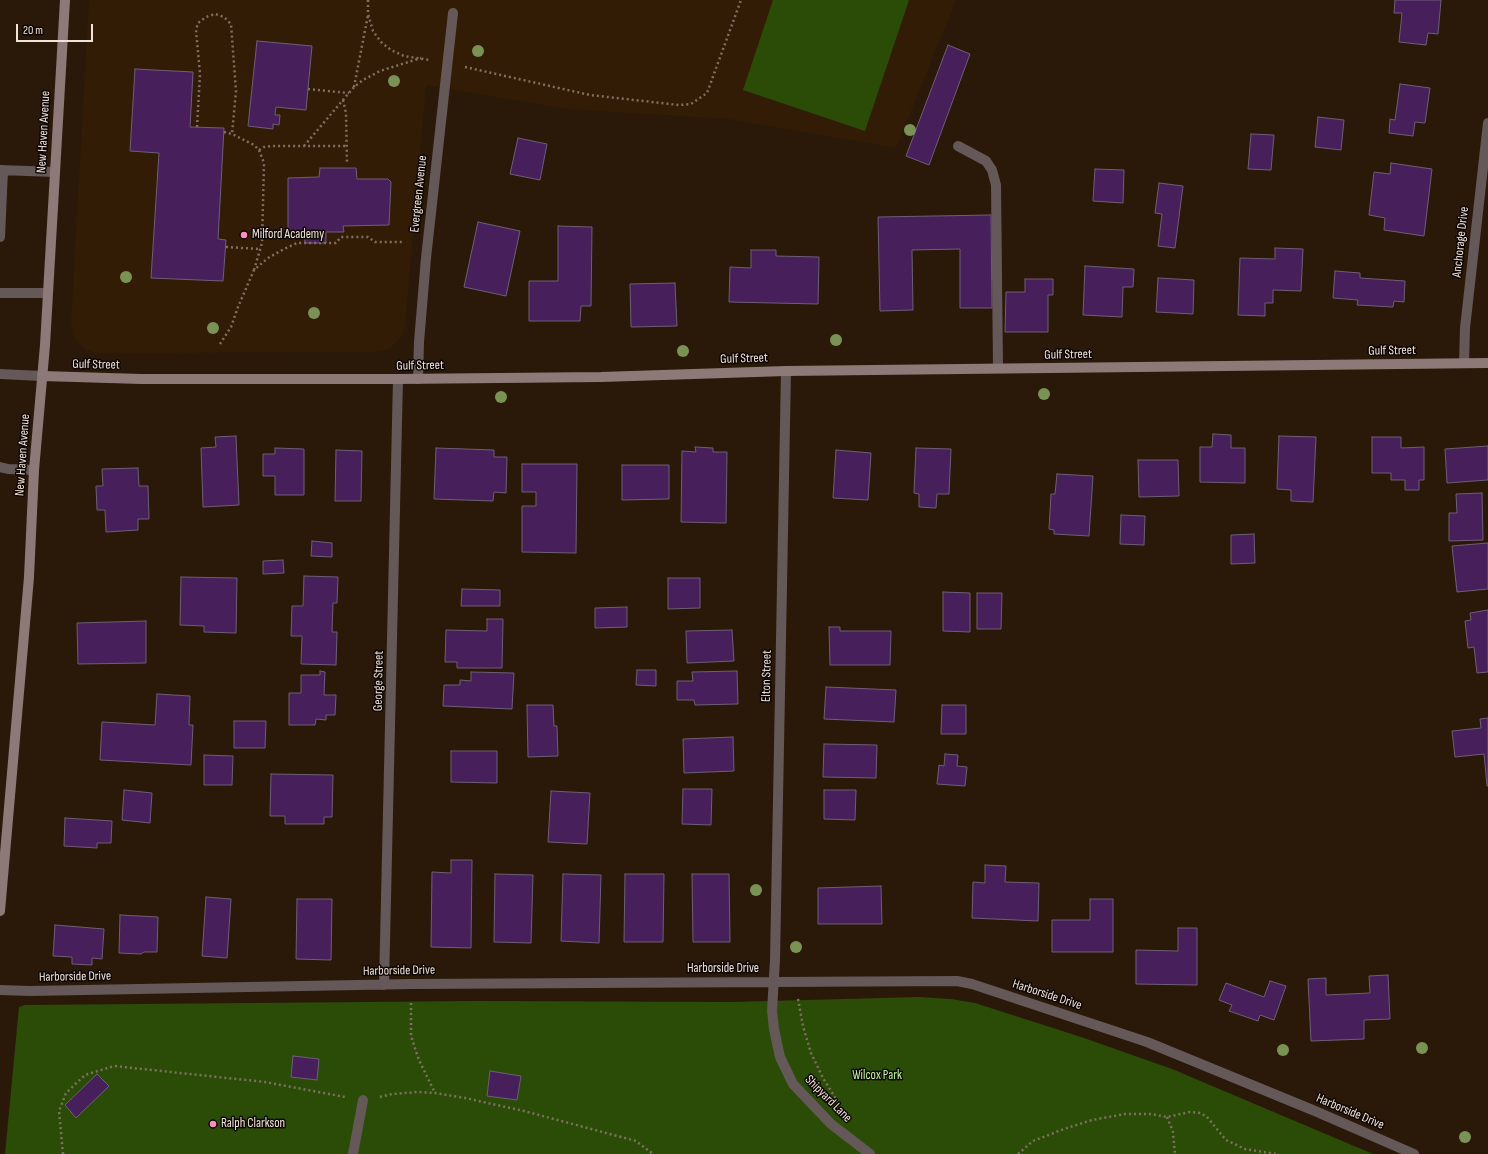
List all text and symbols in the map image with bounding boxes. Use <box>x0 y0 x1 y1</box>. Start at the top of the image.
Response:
scale bar <box>18 16 95 42</box>
text: 20 m <box>23 23 43 38</box>
street label: New Haven Avenue <box>34 91 54 173</box>
street label: Evergreen Avenue <box>407 155 431 233</box>
street label: Anchorage Drive <box>1450 206 1472 278</box>
place label: Milford Academy <box>252 227 324 243</box>
marker: Milford Academy <box>239 230 249 240</box>
street label: Gulf Street <box>1368 343 1416 359</box>
street label: Gulf Street <box>1044 347 1092 363</box>
street label: Gulf Street <box>720 350 768 368</box>
street label: Gulf Street <box>72 357 120 373</box>
street label: Gulf Street <box>396 358 444 374</box>
street label: New Haven Avenue <box>12 413 34 497</box>
street label: Elton Street <box>759 650 775 702</box>
street label: George Street <box>371 651 387 711</box>
street label: Harborside Drive <box>687 961 759 977</box>
street label: Harborside Drive <box>363 963 435 979</box>
street label: Harborside Drive <box>39 969 111 985</box>
street label: Harborside Drive <box>1010 976 1084 1014</box>
park label: Wilcox Park <box>852 1068 902 1084</box>
street label: Shipyard Lane <box>801 1072 855 1126</box>
street label: Harborside Drive <box>1314 1091 1386 1133</box>
place label: Ralph Clarkson <box>221 1116 285 1132</box>
marker: Ralph Clarkson <box>208 1119 218 1129</box>

